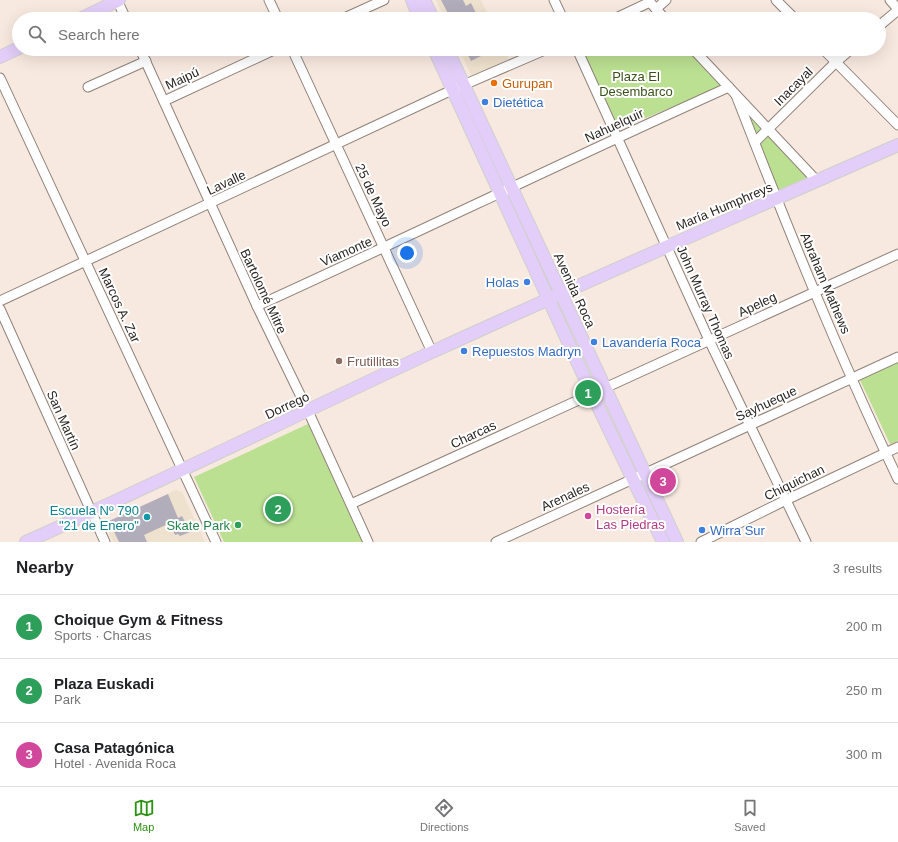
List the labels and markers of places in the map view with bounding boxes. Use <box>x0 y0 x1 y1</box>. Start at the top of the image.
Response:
place label: Gurupan <box>502 76 553 91</box>
marker: Gurupan <box>489 78 499 88</box>
place label: Dietética <box>493 95 544 110</box>
marker: Dietética <box>480 97 490 107</box>
place label: Holas <box>486 275 519 290</box>
marker: Holas <box>522 277 532 287</box>
place label: Lavandería Roca <box>602 335 702 350</box>
marker: Lavandería Roca <box>589 337 599 347</box>
place label: Repuestos Madryn <box>472 344 581 359</box>
marker: Repuestos Madryn <box>459 346 469 356</box>
place label: Frutillitas <box>347 354 400 369</box>
marker: Frutillitas <box>334 356 344 366</box>
pin: 1 <box>575 378 601 408</box>
pin: 3 <box>650 466 676 496</box>
pin: 2 <box>265 494 291 524</box>
place label: Hostería Las Piedras <box>596 502 665 532</box>
place label: Escuela Nº 790 "21 de Enero" <box>50 503 139 533</box>
marker: Hostería Las Piedras <box>583 511 593 521</box>
marker: Escuela Nº 790 "21 de Enero" <box>142 512 152 522</box>
place label: Skate Park <box>166 518 230 533</box>
marker: Skate Park <box>233 520 243 530</box>
place label: Wirra Sur <box>710 523 766 538</box>
marker: Wirra Sur <box>697 525 707 535</box>

